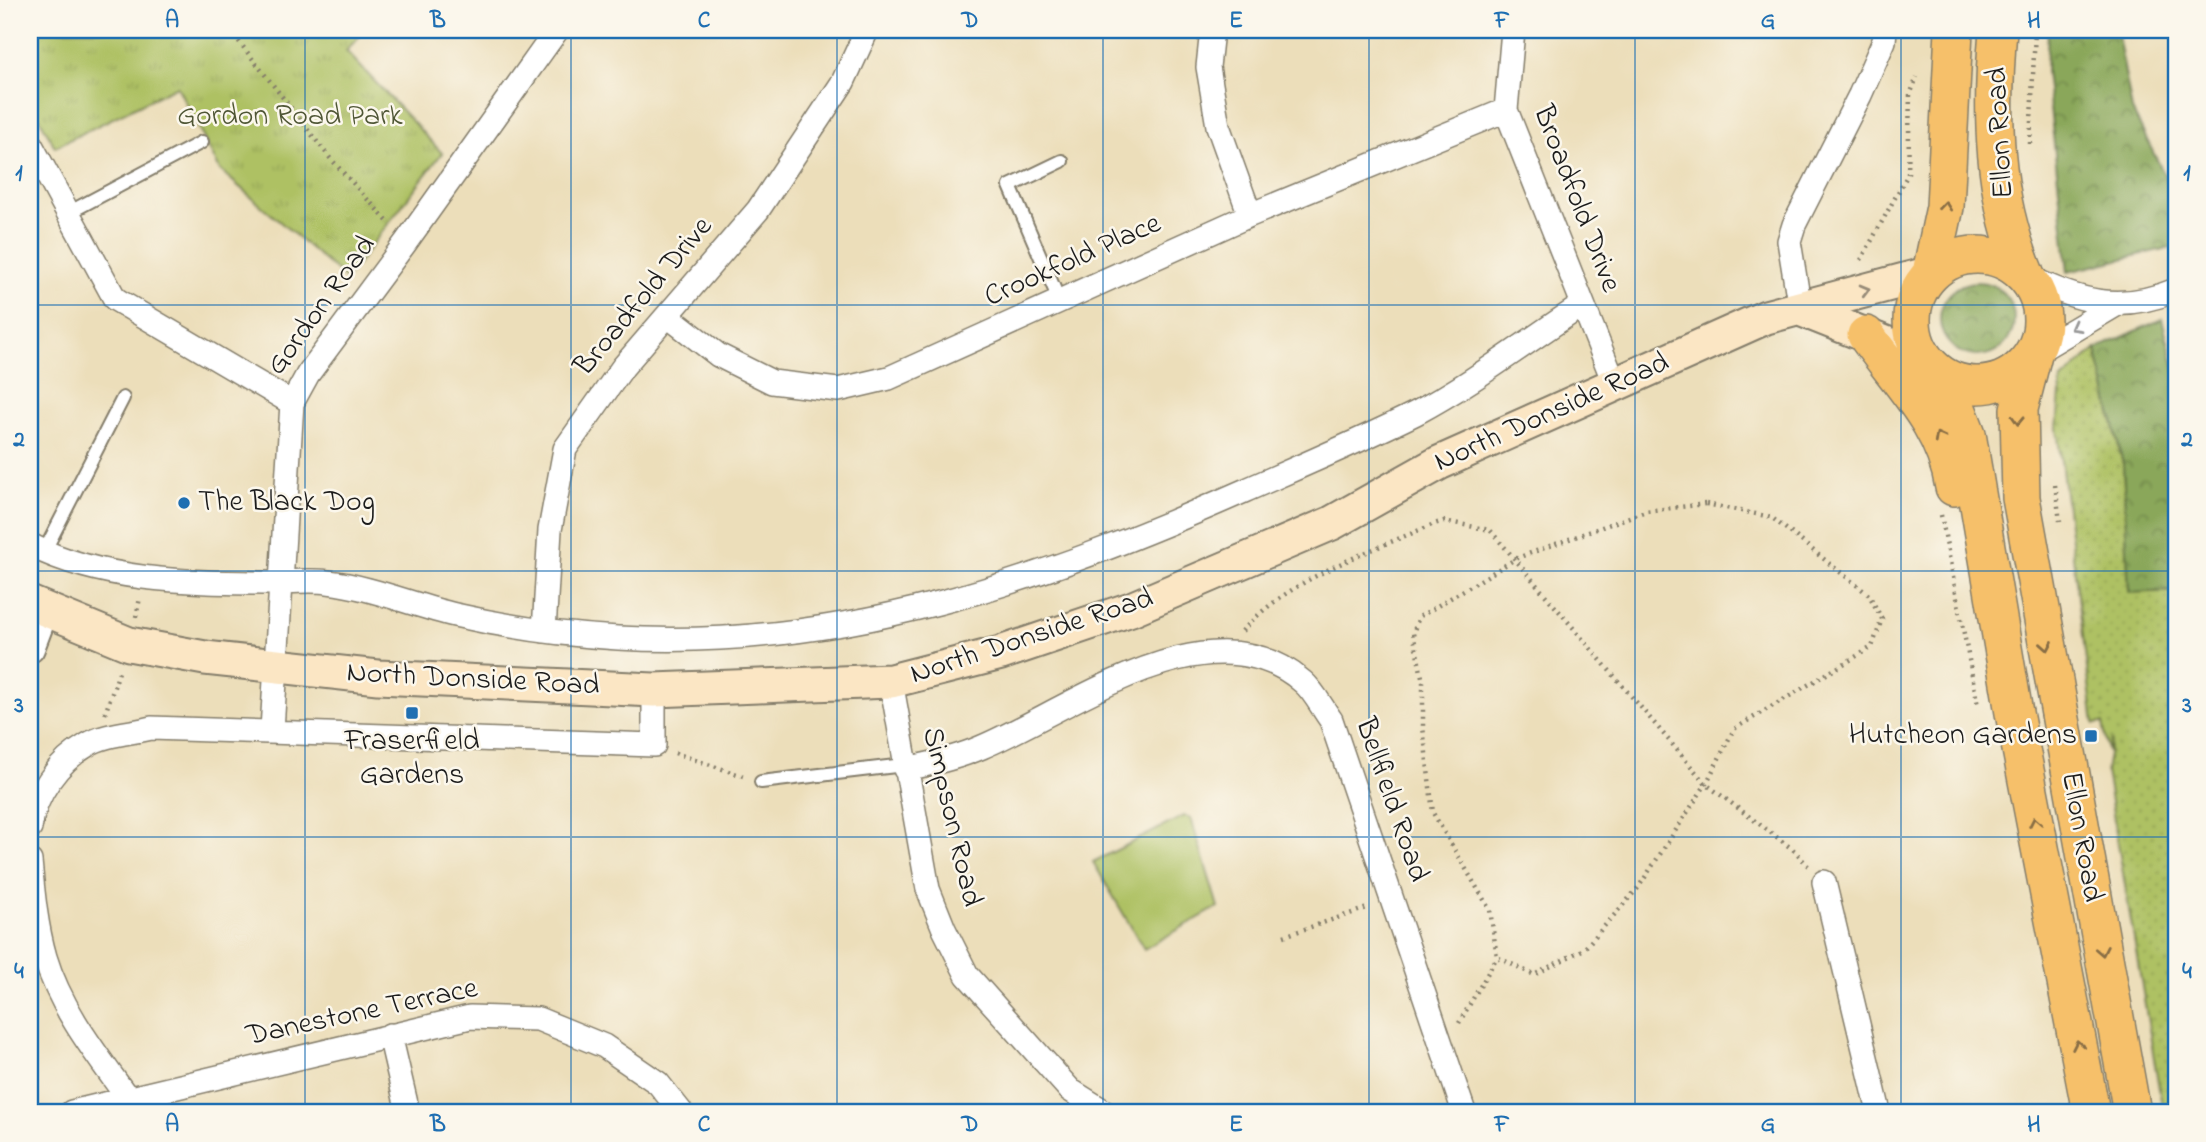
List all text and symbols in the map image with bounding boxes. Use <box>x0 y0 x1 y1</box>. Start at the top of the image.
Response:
text: A <box>165 5 179 38</box>
text: B <box>429 5 446 38</box>
text: C <box>698 5 711 38</box>
text: D <box>961 5 978 38</box>
text: E <box>1229 5 1243 38</box>
text: F <box>1494 5 1510 38</box>
text: G <box>1761 5 1775 38</box>
text: H <box>2027 5 2041 38</box>
street label: Ellon Road <box>1976 66 2026 200</box>
park label: Gordon Road Park <box>177 95 404 139</box>
street label: Broadfold Drive <box>1520 98 1632 299</box>
text: 1 <box>15 158 23 191</box>
text: 1 <box>2183 158 2191 191</box>
one-way arrow <box>1937 200 1952 212</box>
street label: Crookfold Place <box>978 202 1169 320</box>
street label: Broadfold Drive <box>563 207 725 387</box>
street label: Gordon Road <box>256 227 388 385</box>
one-way arrow <box>1859 284 1871 298</box>
one-way arrow <box>2070 319 2082 332</box>
street label: North Donside Road <box>1427 341 1677 485</box>
one-way arrow <box>2011 415 2026 426</box>
text: 2 <box>12 424 25 457</box>
text: 2 <box>2180 424 2193 457</box>
one-way arrow <box>1933 432 1947 444</box>
place label: The Black Dog <box>198 481 375 525</box>
marker: The Black Dog <box>176 495 192 511</box>
street label: North Donside Road <box>905 577 1159 697</box>
one-way arrow <box>2039 640 2054 652</box>
street label: North Donside Road <box>345 651 601 709</box>
text: 3 <box>13 690 24 723</box>
text: 3 <box>2181 690 2192 723</box>
marker: Fraserfield Gardens <box>404 705 420 721</box>
street label: Bellfield Road <box>1342 711 1440 888</box>
place label: Hutcheon Gardens <box>1849 714 2077 758</box>
place label: Fraserfield Gardens <box>343 720 480 798</box>
street label: Simpson Road <box>909 723 993 911</box>
marker: Hutcheon Gardens <box>2083 728 2099 744</box>
street label: Ellon Road <box>2048 768 2114 906</box>
one-way arrow <box>2028 816 2043 828</box>
one-way arrow <box>2094 945 2109 957</box>
text: 4 <box>14 956 24 989</box>
text: 4 <box>2182 956 2192 989</box>
street label: Danestone Terrace <box>241 967 482 1059</box>
one-way arrow <box>2071 1039 2086 1051</box>
text: A <box>165 1109 179 1142</box>
text: B <box>429 1109 446 1142</box>
text: C <box>698 1109 711 1142</box>
text: D <box>961 1109 978 1142</box>
text: E <box>1229 1109 1243 1142</box>
text: F <box>1494 1109 1510 1142</box>
text: G <box>1761 1109 1775 1142</box>
text: H <box>2027 1109 2041 1142</box>

